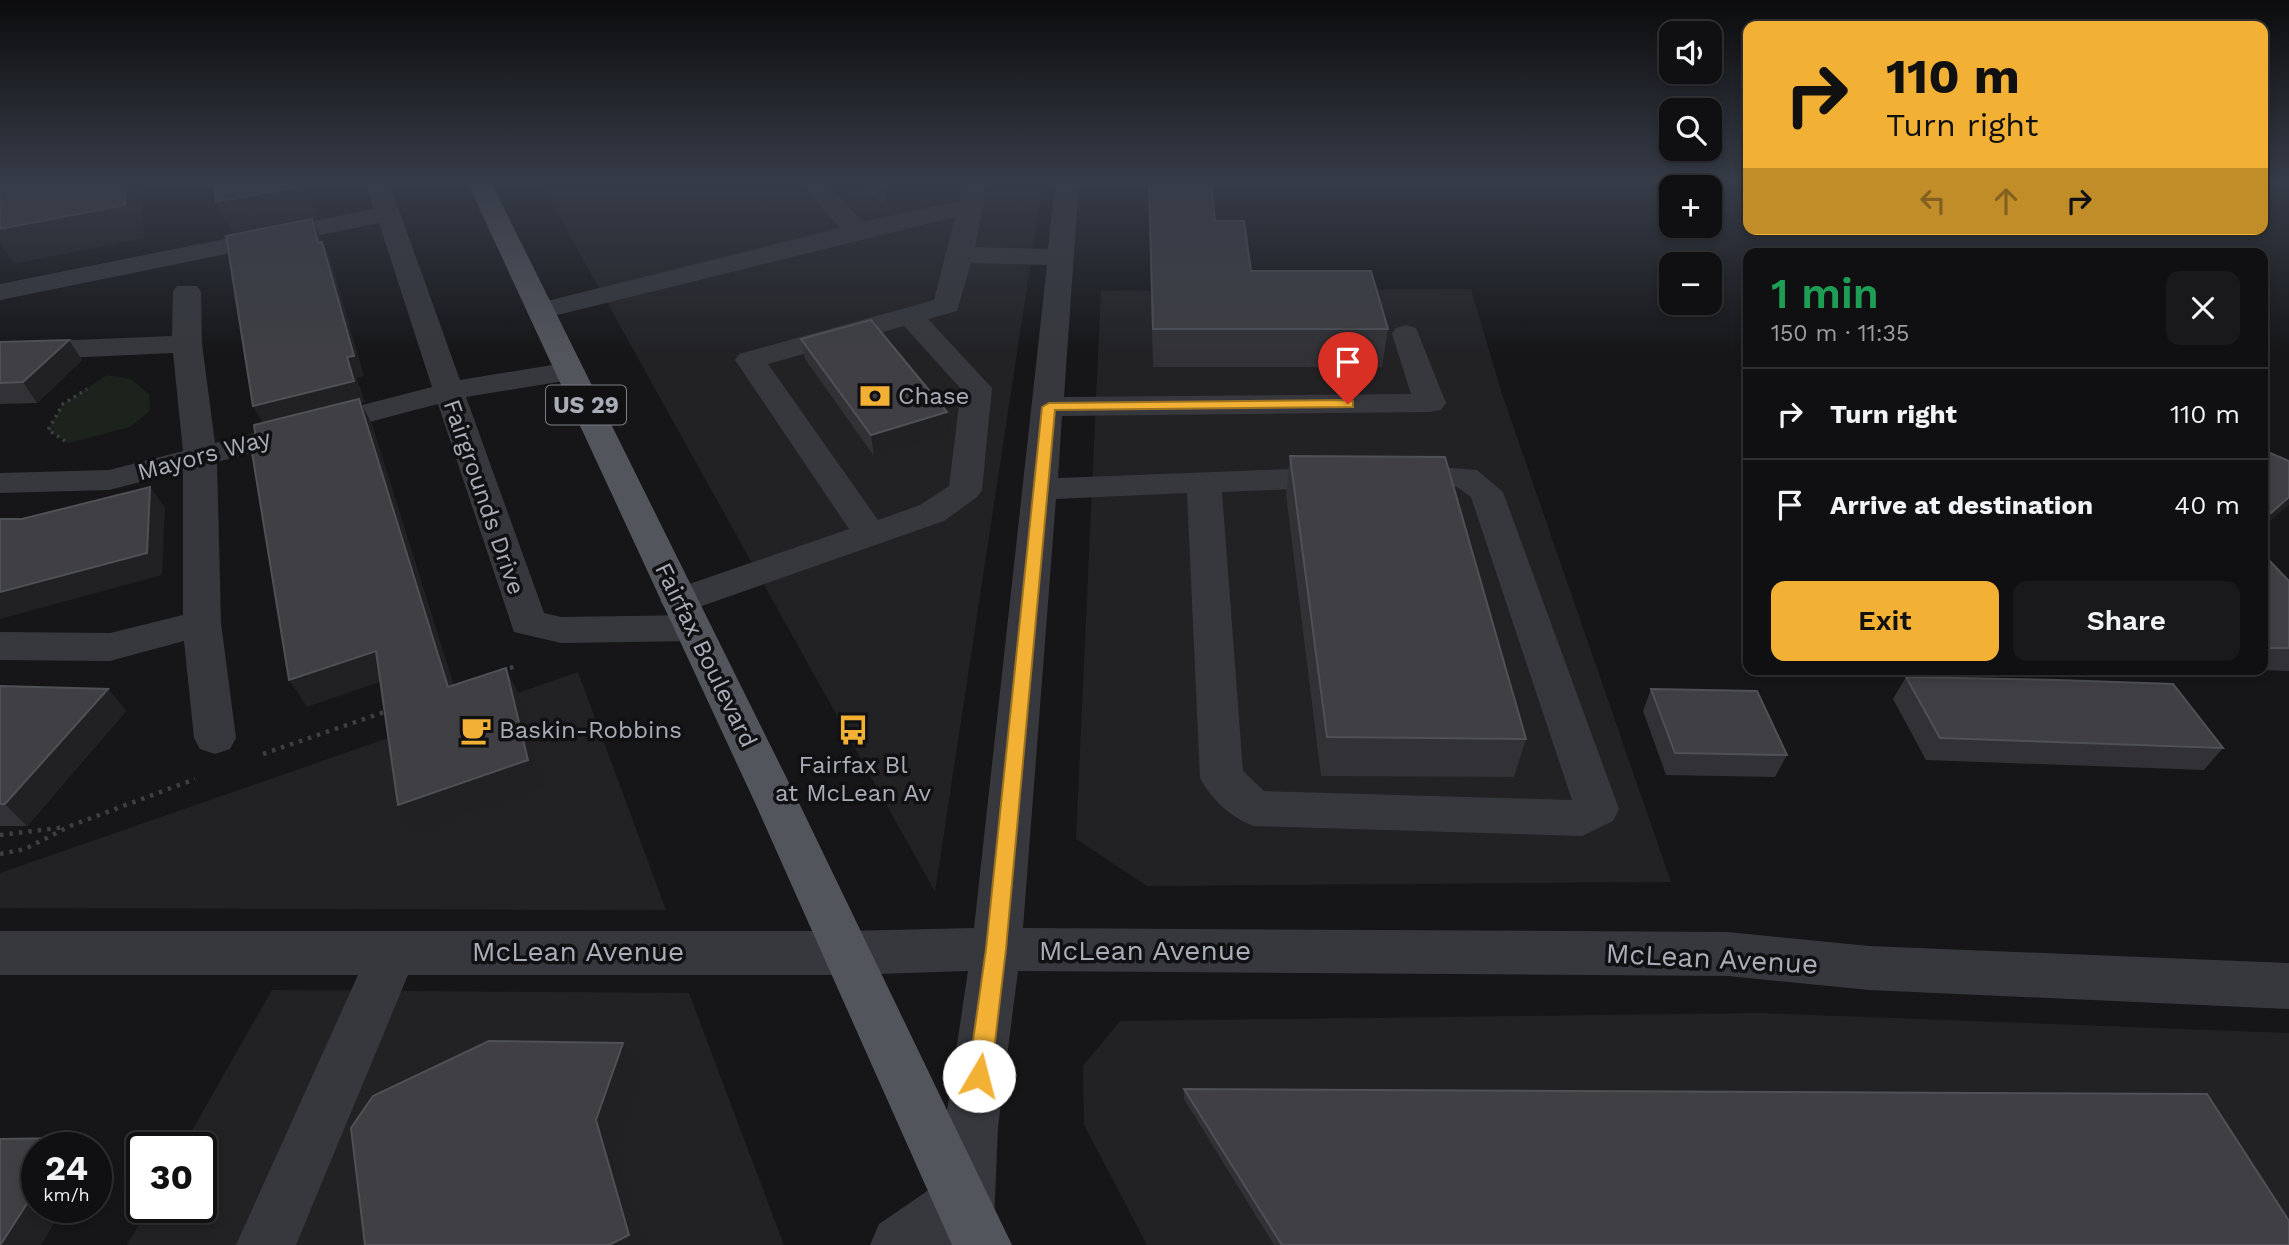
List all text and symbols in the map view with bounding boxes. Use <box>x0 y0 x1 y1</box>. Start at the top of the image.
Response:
map controls <box>1659 21 1722 315</box>
button: sound <box>1659 21 1722 84</box>
text: 110 m <box>1886 47 2020 105</box>
icon: right <box>1771 49 1862 140</box>
button: search <box>1659 98 1722 161</box>
text: Turn right <box>1886 106 2038 144</box>
button: + <box>1659 175 1722 238</box>
icon: left <box>1914 182 1952 220</box>
icon: ahead <box>1987 182 2025 220</box>
icon: right <box>2060 182 2098 220</box>
button: − <box>1659 252 1722 315</box>
text: 1 min <box>1771 269 1879 318</box>
button: close <box>2166 271 2240 345</box>
text: 150 m · 11:35 <box>1771 320 1909 347</box>
pin <box>1318 332 1378 404</box>
icon: arrive <box>1329 343 1367 381</box>
bank icon: Chase <box>858 379 892 413</box>
place label: Chase <box>898 382 969 410</box>
road number: US 29 <box>546 386 626 424</box>
icon: right <box>1771 395 1809 433</box>
street label: Fairgrounds Drive <box>437 396 531 598</box>
text: Turn right <box>1830 399 1957 429</box>
text: 110 m <box>2170 399 2240 429</box>
street label: Mayors Way <box>134 424 274 486</box>
icon: arrive <box>1771 486 1809 524</box>
text: Arrive at destination <box>1830 490 2093 520</box>
text: 40 m <box>2174 490 2240 520</box>
street label: Fairfax Boulevard <box>649 558 763 752</box>
button: Exit <box>1771 581 1999 661</box>
button: Share <box>2013 581 2240 661</box>
cafe icon: Baskin-Robbins <box>459 713 493 747</box>
bus stop icon: Fairfax Bl at McLean Av <box>836 713 870 747</box>
place label: Baskin-Robbins <box>499 716 682 744</box>
place label: Fairfax Bl at McLean Av <box>775 751 932 807</box>
street label: McLean Avenue <box>1039 934 1251 967</box>
street label: McLean Avenue <box>472 935 684 968</box>
street label: McLean Avenue <box>1605 936 1819 981</box>
position arrow <box>942 1039 1016 1113</box>
speed limit sign: 30 <box>126 1132 217 1223</box>
text: 24 <box>45 1147 88 1189</box>
text: km/h <box>43 1184 90 1205</box>

